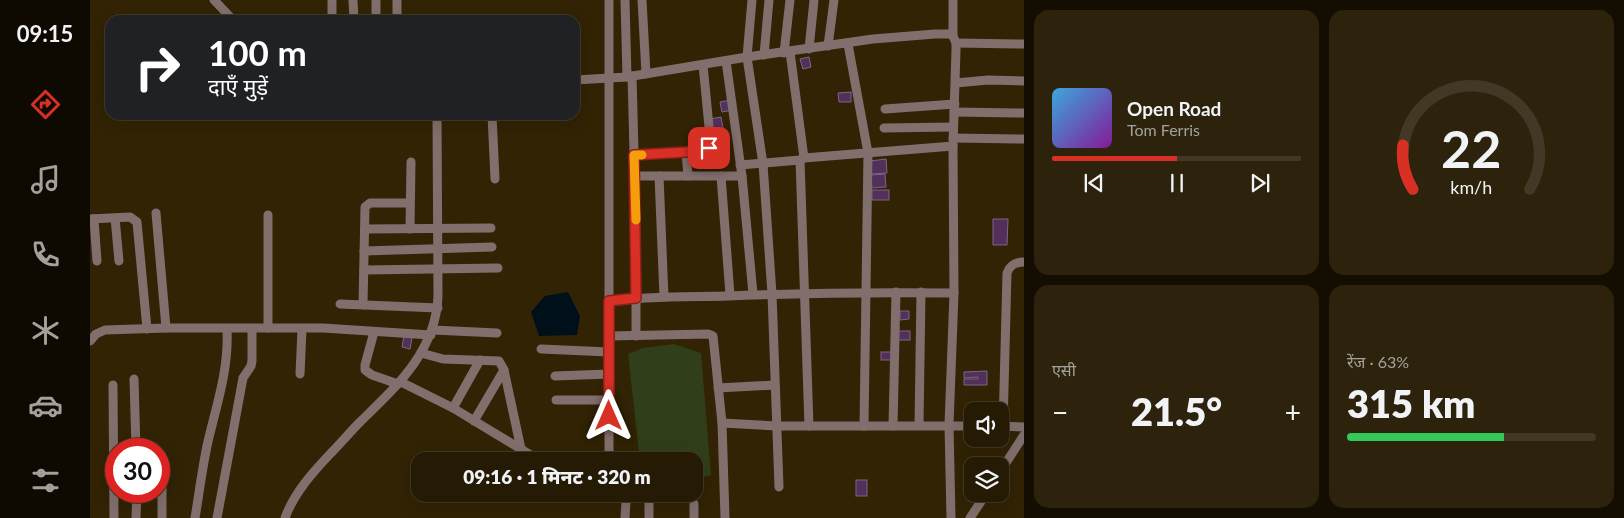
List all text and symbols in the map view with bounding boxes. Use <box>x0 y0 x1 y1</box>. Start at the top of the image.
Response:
text: 09:15 <box>17 20 73 47</box>
text: 100 m <box>208 31 307 73</box>
icon: right <box>125 35 190 100</box>
text: दाएँ मुड़ें <box>208 73 268 100</box>
icon: directions <box>28 87 63 122</box>
text: Open Road <box>1127 97 1221 120</box>
text: 22 <box>1441 117 1502 179</box>
text: Tom Ferris <box>1127 120 1200 139</box>
pin <box>688 127 730 169</box>
icon: arrive <box>695 134 723 162</box>
icon: music <box>28 162 63 197</box>
icon: previous <box>1080 169 1108 197</box>
icon: pause <box>1163 169 1191 197</box>
icon: next <box>1246 169 1274 197</box>
text: km/h <box>1451 176 1492 198</box>
icon: phone <box>28 237 63 272</box>
icon: climate <box>28 313 63 348</box>
text: रेंज · 63% <box>1347 352 1409 371</box>
text: एसी <box>1052 360 1076 379</box>
text: 315 km <box>1347 380 1475 426</box>
icon: car <box>28 388 63 423</box>
text: 21.5° <box>1131 388 1222 434</box>
position arrow <box>582 389 634 441</box>
text: − <box>1052 395 1068 429</box>
text: + <box>1285 395 1301 429</box>
map controls <box>964 402 1009 502</box>
button: sound <box>964 402 1009 447</box>
speed limit sign: 30 <box>105 438 170 503</box>
button: layers <box>964 457 1009 502</box>
icon: filters <box>28 463 63 498</box>
text: 09:16 · 1 मिनट · 320 m <box>463 465 651 488</box>

